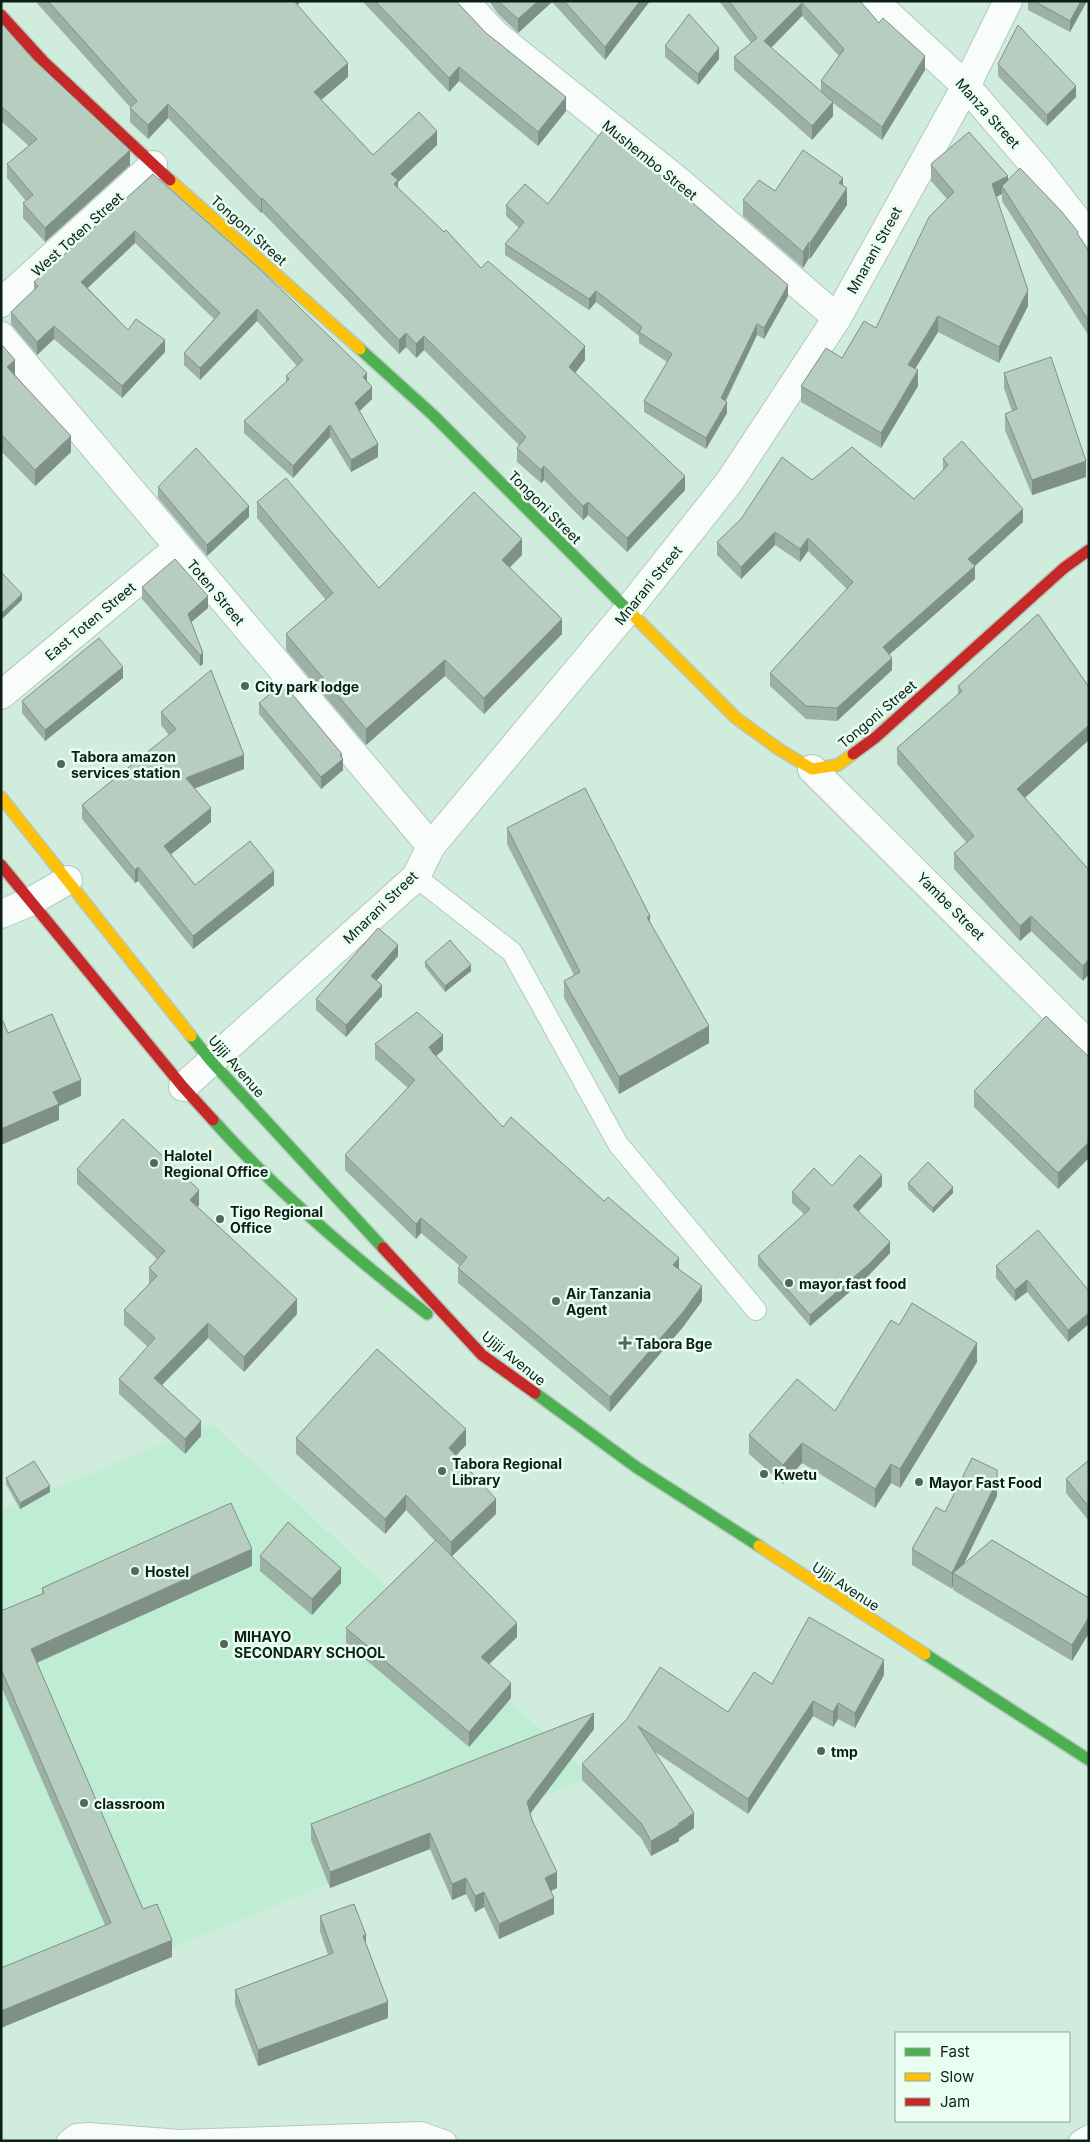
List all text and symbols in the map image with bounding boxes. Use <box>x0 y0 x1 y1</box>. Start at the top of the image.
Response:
street label: Manza Street <box>952 75 1024 152</box>
street label: Mushembo Street <box>599 116 701 204</box>
street label: West Toten Street <box>28 188 127 280</box>
street label: Tongoni Street <box>207 191 291 269</box>
street label: Mnarani Street <box>843 203 905 297</box>
street label: Tongoni Street <box>505 467 585 547</box>
street label: Mnarani Street <box>611 542 685 628</box>
street label: Toten Street <box>184 556 249 629</box>
street label: East Toten Street <box>41 578 139 664</box>
street label: Tongoni Street <box>834 676 920 752</box>
place label: City park lodge <box>255 678 359 695</box>
marker: City park lodge <box>239 680 251 692</box>
place label: Tabora amazon services station <box>71 748 180 781</box>
marker: Tabora amazon services station <box>55 758 67 770</box>
street label: Mnarani Street <box>339 867 421 947</box>
street label: Yambe Street <box>914 869 989 944</box>
street label: Ujiji Avenue <box>205 1031 269 1101</box>
place label: Halotel Regional Office <box>164 1147 268 1180</box>
marker: Halotel Regional Office <box>148 1157 160 1169</box>
place label: Tigo Regional Office <box>230 1203 323 1236</box>
marker: Tigo Regional Office <box>214 1213 226 1225</box>
place label: mayor fast food <box>799 1275 906 1292</box>
marker: mayor fast food <box>783 1277 795 1289</box>
place label: Air Tanzania Agent <box>566 1285 651 1318</box>
marker: Air Tanzania Agent <box>550 1295 562 1307</box>
street label: Ujiji Avenue <box>479 1327 549 1389</box>
place label: Tabora Bge <box>635 1335 712 1352</box>
marker: Tabora Bge <box>619 1337 631 1349</box>
place label: Tabora Regional Library <box>452 1455 562 1488</box>
marker: Tabora Regional Library <box>436 1465 448 1477</box>
place label: Kwetu <box>774 1466 817 1483</box>
marker: Kwetu <box>758 1468 770 1480</box>
place label: Mayor Fast Food <box>929 1474 1042 1491</box>
marker: Mayor Fast Food <box>913 1476 925 1488</box>
street label: Ujiji Avenue <box>809 1558 883 1614</box>
place label: Hostel <box>145 1563 189 1580</box>
marker: Hostel <box>129 1565 141 1577</box>
place label: MIHAYO SECONDARY SCHOOL <box>234 1628 385 1661</box>
marker: MIHAYO SECONDARY SCHOOL <box>218 1638 230 1650</box>
place label: tmp <box>831 1743 858 1760</box>
marker: tmp <box>815 1745 827 1757</box>
place label: classroom <box>94 1795 165 1812</box>
marker: classroom <box>78 1797 90 1809</box>
legend <box>895 2032 1070 2122</box>
text: Fast <box>940 2042 970 2061</box>
text: Slow <box>940 2067 974 2086</box>
text: Jam <box>940 2092 970 2111</box>

